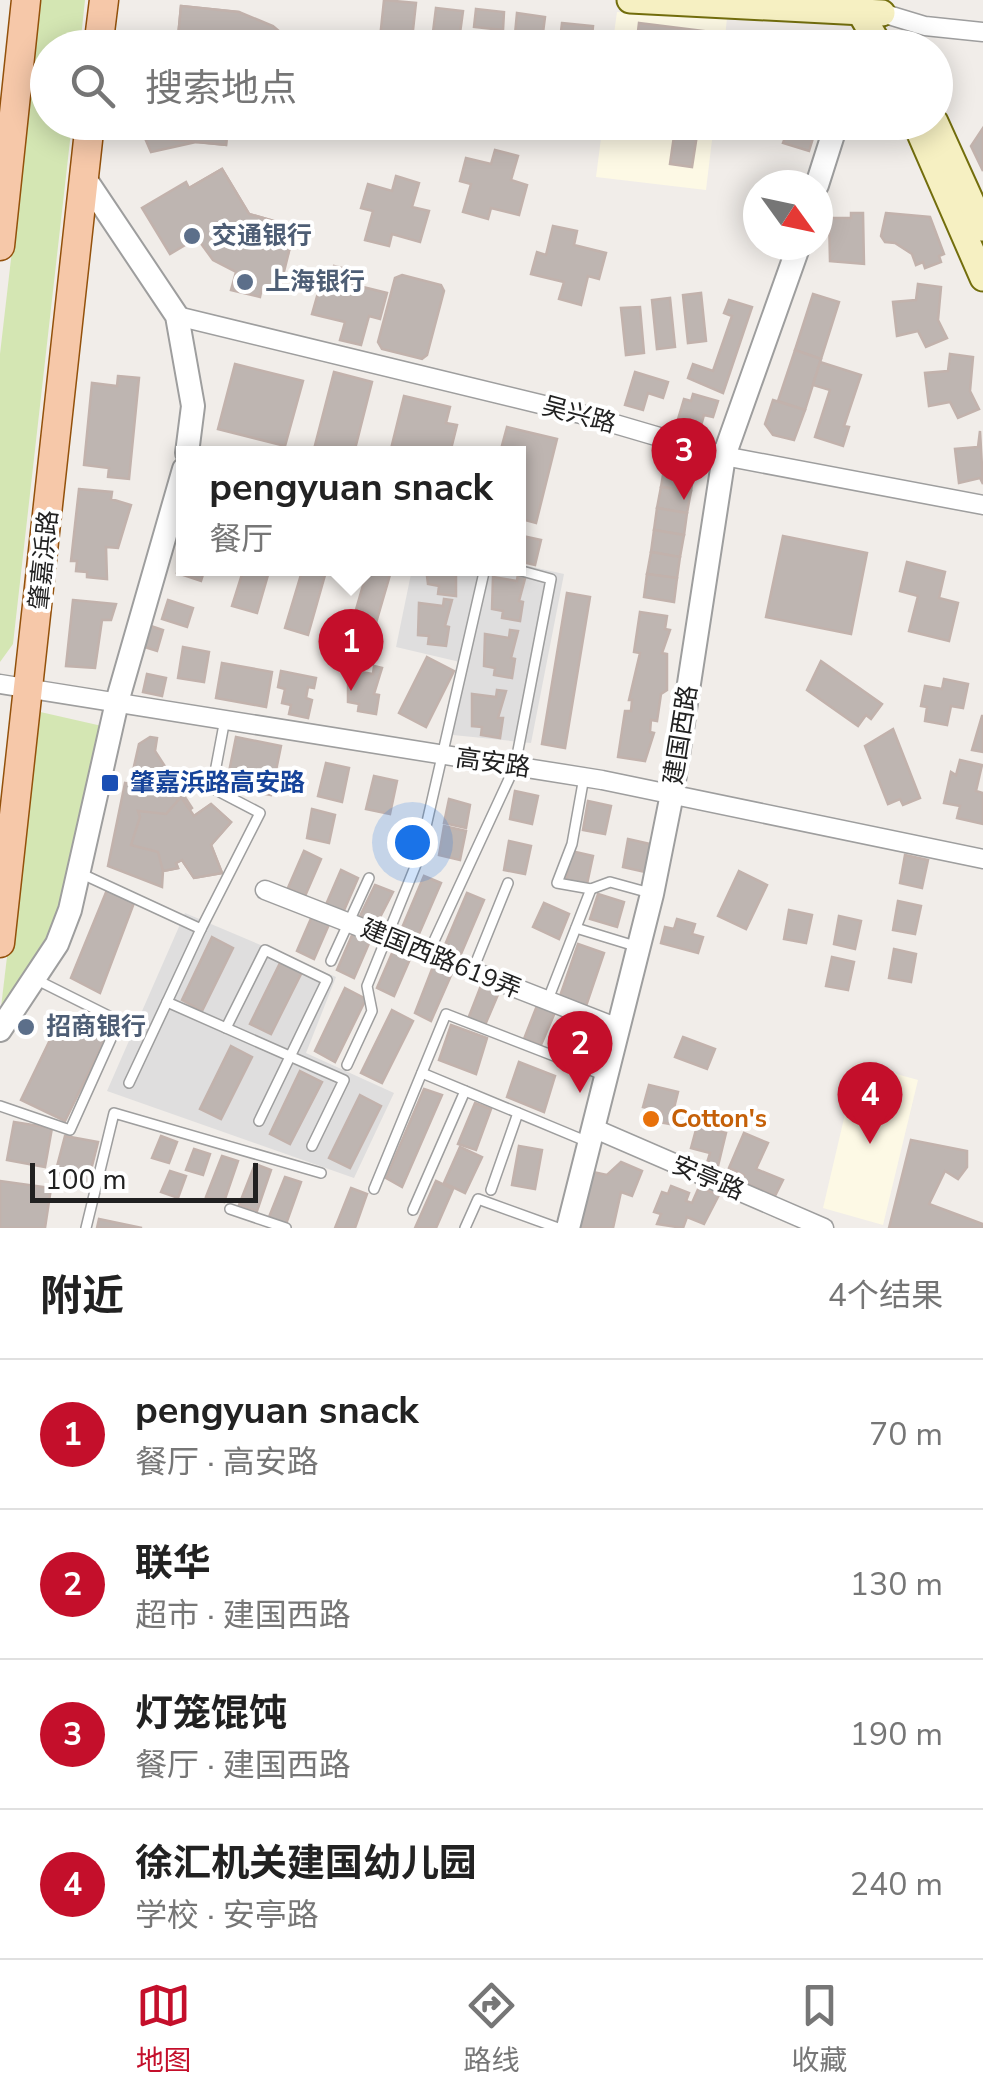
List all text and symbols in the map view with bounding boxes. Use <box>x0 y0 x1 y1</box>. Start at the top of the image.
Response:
search box <box>30 30 953 140</box>
icon: search <box>65 58 120 113</box>
text: 搜索地点 <box>145 63 297 114</box>
north arrow <box>743 170 833 260</box>
place label: 交通银行 <box>212 219 312 253</box>
marker: 交通银行 <box>181 225 203 247</box>
place label: 上海银行 <box>265 265 365 299</box>
marker: 上海银行 <box>234 271 256 293</box>
street label: 吴兴路 <box>538 389 620 441</box>
pin: 3 <box>652 418 716 500</box>
popup <box>176 446 526 576</box>
text: pengyuan snack <box>209 462 493 513</box>
street label: 肇嘉浜路 <box>22 508 66 612</box>
text: 餐厅 <box>209 518 273 561</box>
pin: 1 <box>318 608 384 691</box>
street label: 建国西路 <box>656 683 706 787</box>
street label: 高安路 <box>453 741 533 785</box>
place label: 肇嘉浜路高安路 <box>130 766 305 800</box>
marker: 肇嘉浜路高安路 <box>99 772 121 794</box>
your location <box>387 817 438 868</box>
street label: 建国西路619弄 <box>356 911 526 1007</box>
place label: 招商银行 <box>46 1010 146 1044</box>
pin: 2 <box>548 1010 612 1093</box>
marker: 招商银行 <box>15 1016 37 1038</box>
pin: 4 <box>838 1062 902 1144</box>
place label: Cotton's <box>671 1102 767 1136</box>
marker: Cotton's <box>640 1108 662 1130</box>
street label: 安亭路 <box>667 1148 749 1208</box>
scale bar <box>30 1158 258 1202</box>
text: 100 m <box>45 1161 127 1199</box>
text: 附近 <box>40 1268 124 1325</box>
text: 4个结果 <box>828 1274 943 1317</box>
text: pengyuan snack <box>135 1385 419 1436</box>
text: 1 <box>63 1413 82 1456</box>
text: 70 m <box>869 1413 943 1456</box>
text: 餐厅 · 高安路 <box>135 1441 319 1484</box>
text: 联华 <box>135 1538 211 1589</box>
text: 2 <box>63 1563 82 1606</box>
text: 130 m <box>850 1563 943 1606</box>
text: 超市 · 建国西路 <box>135 1594 351 1637</box>
text: 灯笼馄饨 <box>135 1688 287 1739</box>
text: 3 <box>63 1713 82 1756</box>
text: 190 m <box>850 1713 943 1756</box>
text: 餐厅 · 建国西路 <box>135 1744 351 1787</box>
text: 徐汇机关建国幼儿园 <box>135 1838 477 1889</box>
text: 4 <box>63 1863 82 1906</box>
text: 240 m <box>850 1863 943 1906</box>
text: 学校 · 安亭路 <box>135 1894 319 1937</box>
tab: 地图 <box>136 1978 192 2080</box>
tab: 路线 <box>463 1978 519 2080</box>
tab: 收藏 <box>791 1978 847 2080</box>

